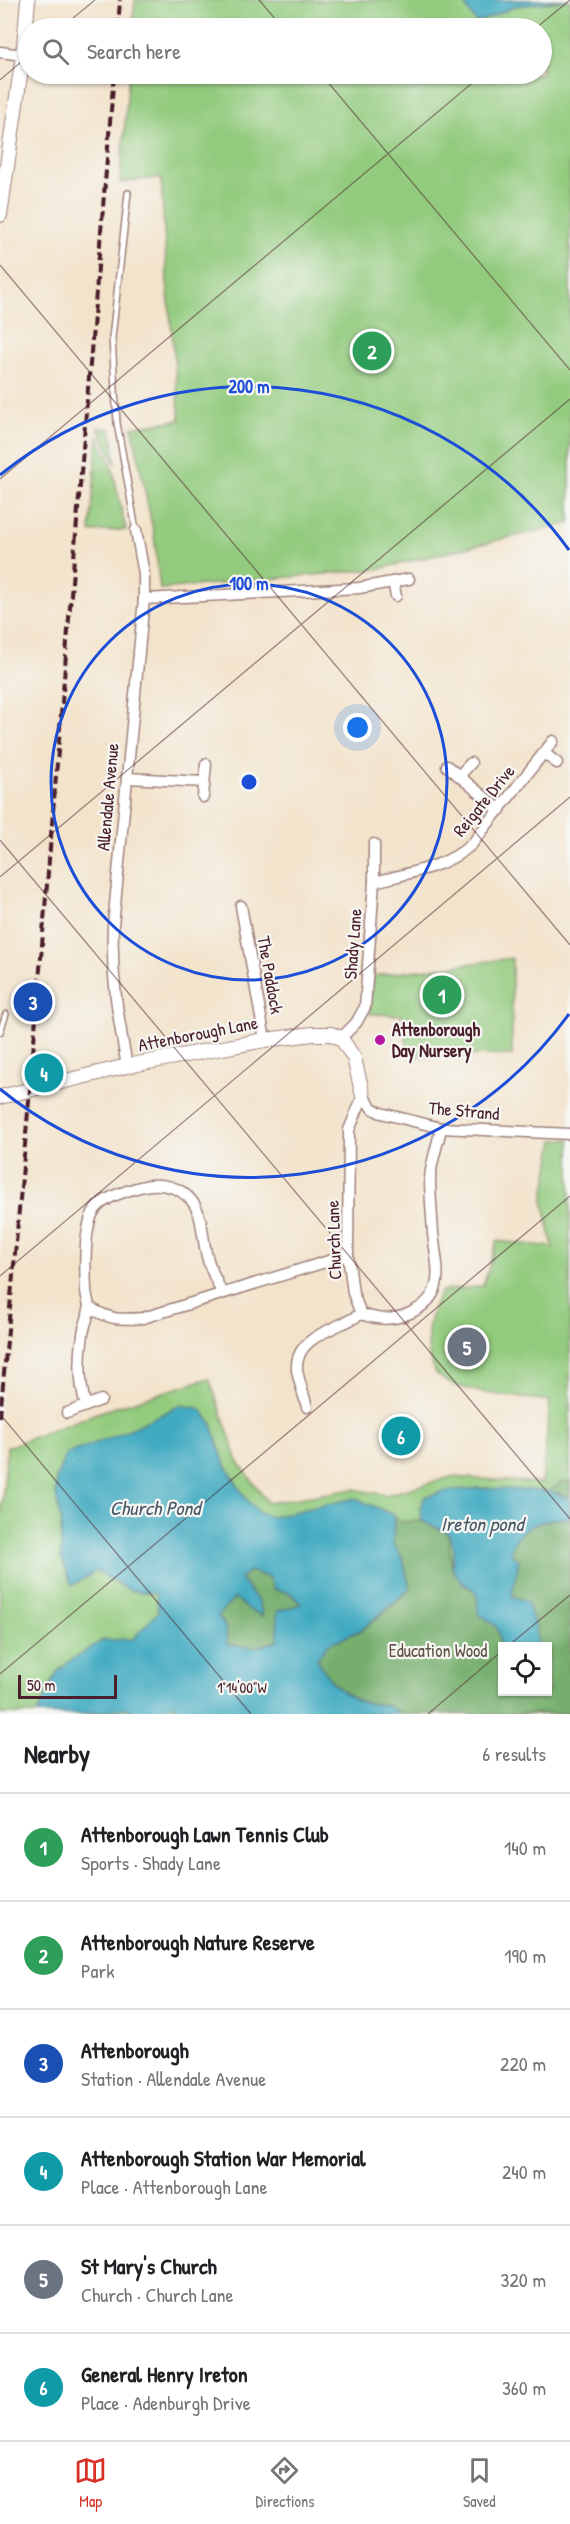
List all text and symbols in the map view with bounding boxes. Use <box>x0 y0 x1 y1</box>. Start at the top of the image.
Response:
search box <box>18 18 552 84</box>
icon: search <box>39 35 72 68</box>
text: Search here <box>87 36 181 66</box>
pin: 2 <box>352 328 392 374</box>
text: 200 m <box>229 374 269 399</box>
text: 100 m <box>229 571 269 596</box>
your location <box>343 713 372 742</box>
street label: Allendale Avenue <box>90 742 125 852</box>
street label: Reigate Drive <box>447 759 520 842</box>
centre of rings <box>239 772 259 792</box>
street label: Shady Lane <box>338 908 367 980</box>
street label: The Paddock <box>251 934 290 1016</box>
pin: 1 <box>422 972 462 1018</box>
pin: 3 <box>14 980 52 1024</box>
street label: Attenborough Lane <box>136 1010 260 1057</box>
place label: Attenborough Day Nursery <box>392 1017 481 1064</box>
marker: Attenborough Day Nursery <box>373 1033 387 1047</box>
pin: 4 <box>24 1050 63 1096</box>
street label: The Strand <box>428 1095 500 1126</box>
street label: Church Lane <box>320 1200 347 1280</box>
pin: 5 <box>448 1324 486 1370</box>
pin: 6 <box>382 1414 420 1458</box>
water label: Church Pond <box>110 1494 203 1521</box>
water label: Ireton pond <box>441 1510 526 1538</box>
park label: Education Wood <box>389 1638 487 1663</box>
map controls <box>498 1642 552 1696</box>
button: locate <box>498 1642 552 1696</box>
scale bar <box>18 1672 117 1700</box>
text: 50 m <box>27 1674 56 1696</box>
text: 1°14'00"W <box>217 1677 268 1698</box>
text: Nearby <box>24 1736 90 1771</box>
text: 6 results <box>482 1740 546 1767</box>
text: Attenborough Lawn Tennis Club <box>81 1819 329 1849</box>
text: 1 <box>40 1834 47 1861</box>
text: 140 m <box>504 1834 546 1861</box>
text: Sports · Shady Lane <box>81 1849 221 1876</box>
text: Attenborough Nature Reserve <box>81 1927 315 1957</box>
text: 2 <box>39 1942 48 1969</box>
text: 190 m <box>504 1942 546 1969</box>
text: Park <box>81 1957 114 1984</box>
text: Attenborough <box>81 2035 189 2065</box>
text: 3 <box>39 2050 48 2077</box>
text: 220 m <box>500 2050 546 2077</box>
text: Station · Allendale Avenue <box>81 2065 266 2092</box>
text: Attenborough Station War Memorial <box>81 2143 366 2173</box>
text: 4 <box>40 2158 47 2185</box>
text: 240 m <box>502 2158 546 2185</box>
text: Place · Attenborough Lane <box>81 2173 267 2200</box>
text: St Mary's Church <box>81 2251 217 2281</box>
text: 5 <box>39 2266 48 2293</box>
text: 320 m <box>501 2266 546 2293</box>
text: Church · Church Lane <box>81 2281 234 2308</box>
text: General Henry Ireton <box>81 2359 248 2389</box>
text: 6 <box>40 2374 47 2401</box>
text: 360 m <box>502 2374 546 2401</box>
text: Place · Adenburgh Drive <box>81 2389 251 2416</box>
tab: Map <box>74 2454 107 2512</box>
tab: Directions <box>256 2454 314 2512</box>
tab: Saved <box>463 2454 496 2512</box>

